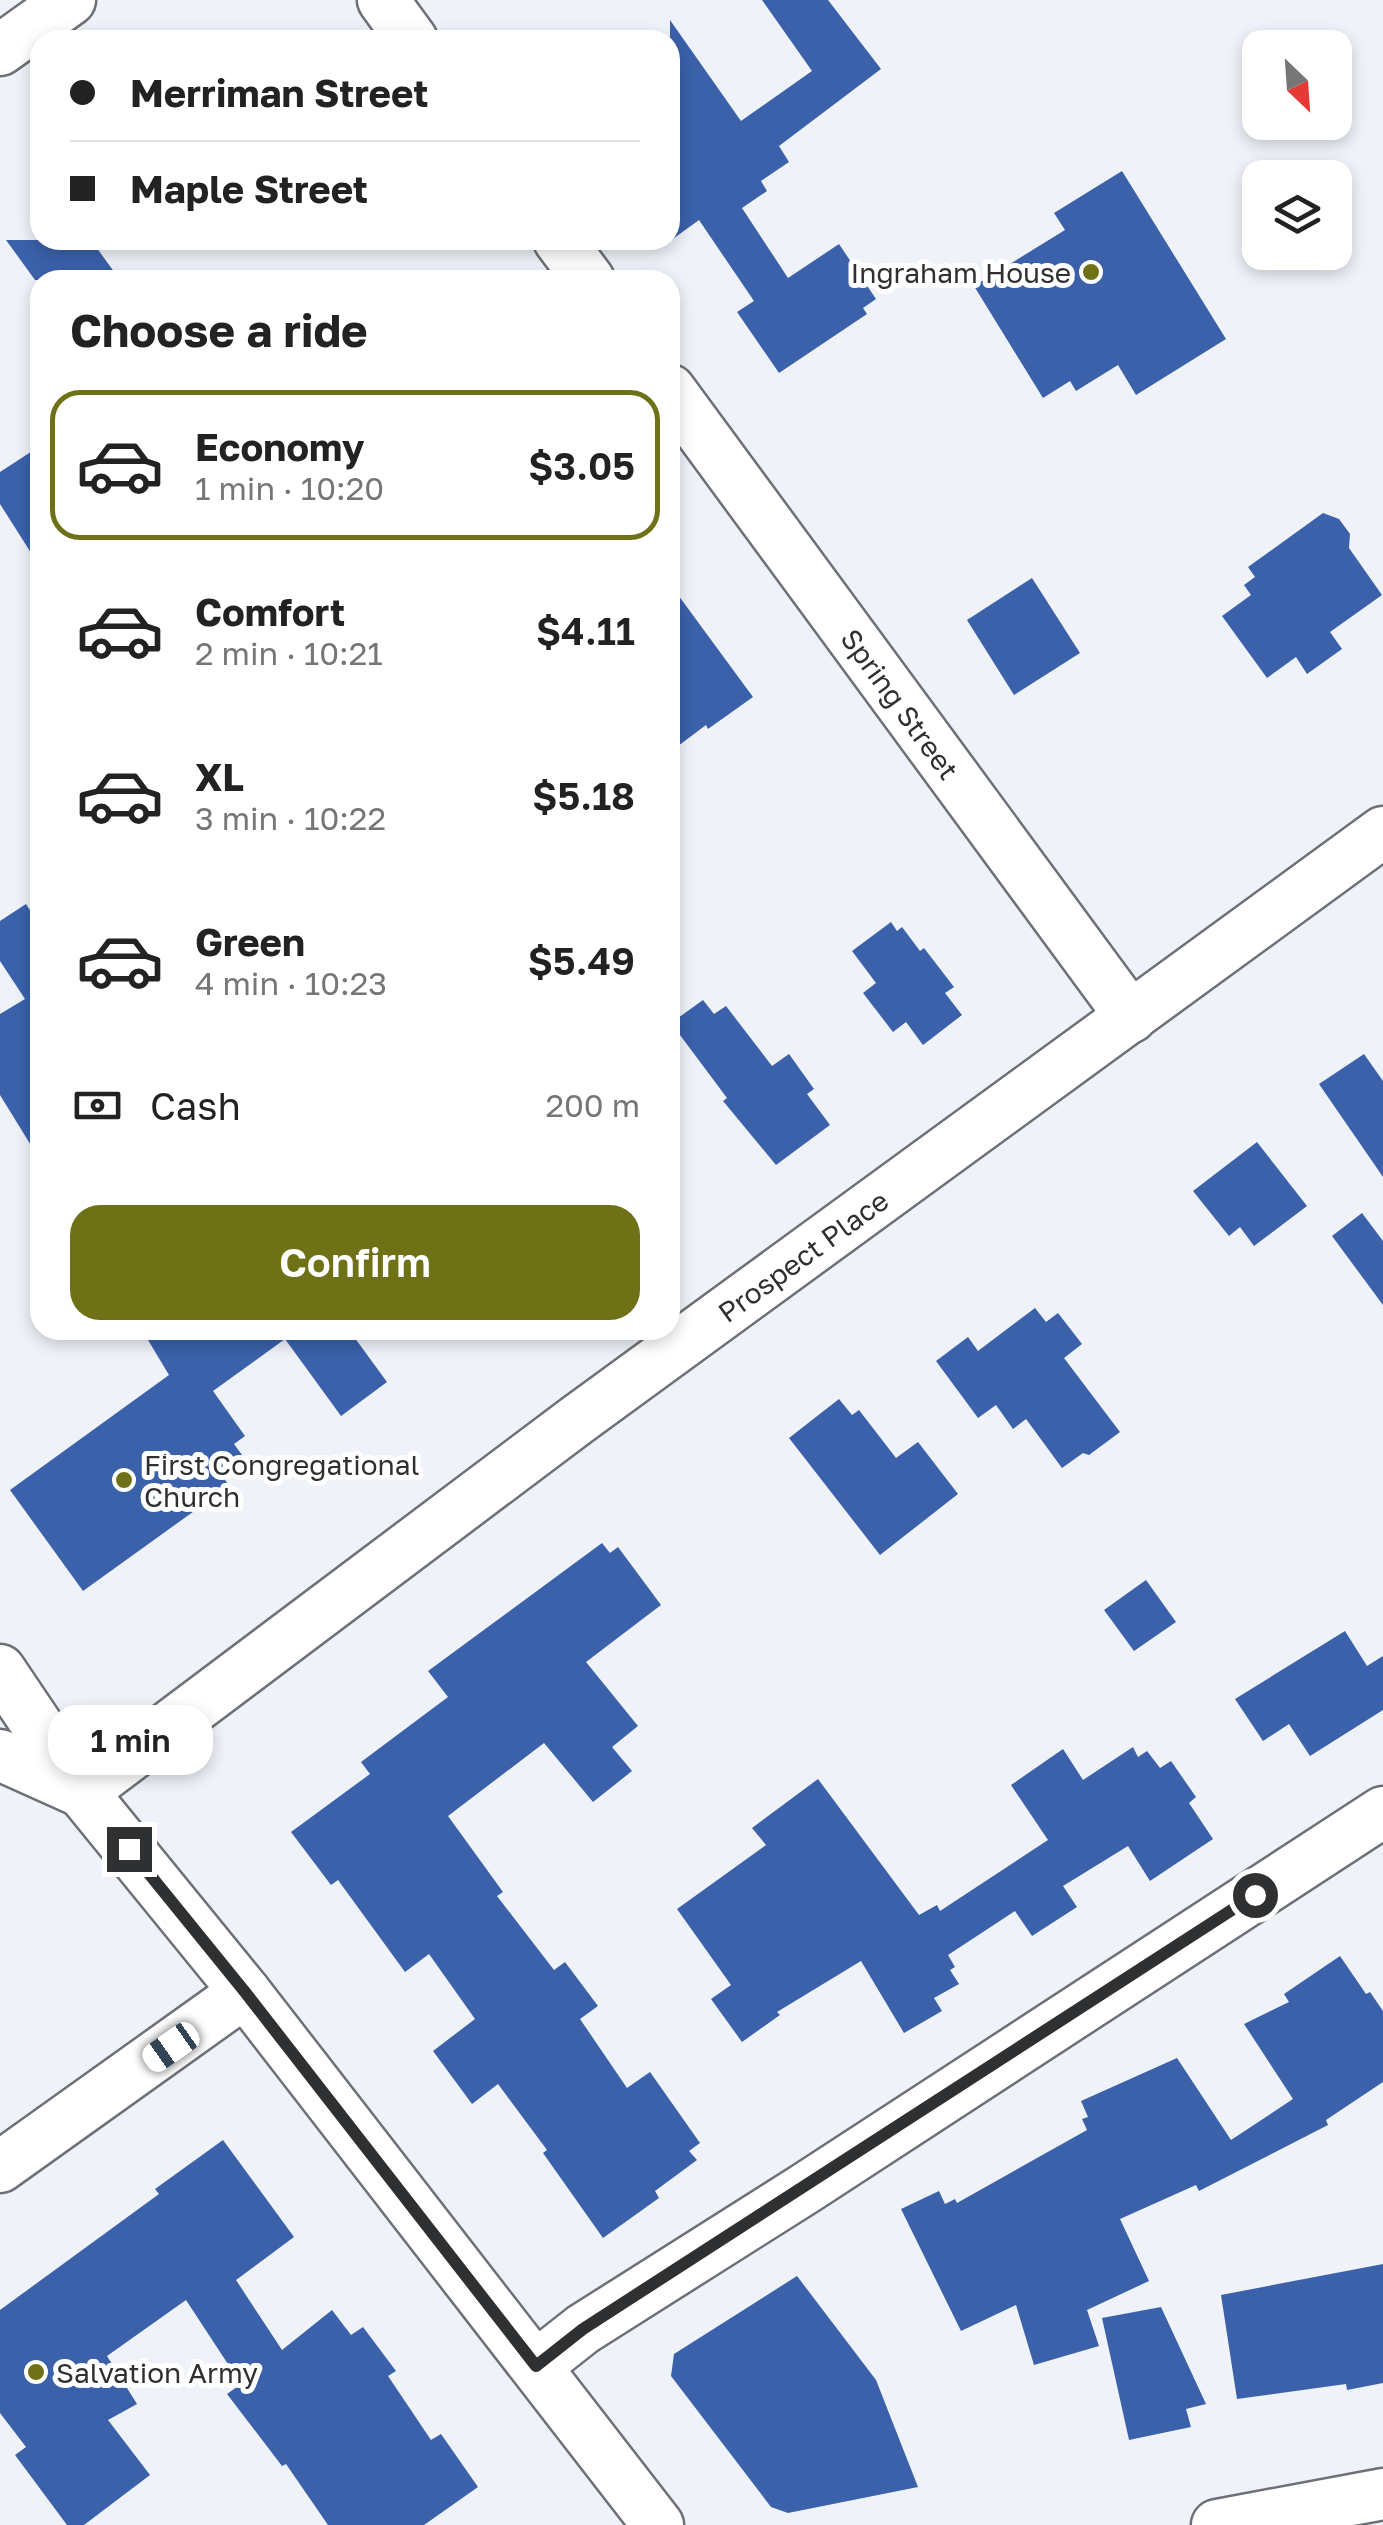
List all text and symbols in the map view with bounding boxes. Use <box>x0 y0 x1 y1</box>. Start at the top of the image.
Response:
north arrow <box>1242 30 1352 140</box>
map controls <box>1242 30 1352 270</box>
text: Merriman Street <box>130 70 428 115</box>
button: layers <box>1242 160 1352 270</box>
text: Maple Street <box>130 166 368 211</box>
place label: Ingraham House <box>850 256 1071 289</box>
marker: Ingraham House <box>1080 261 1102 283</box>
text: Choose a ride <box>70 303 368 357</box>
icon: car <box>75 420 165 510</box>
text: Economy <box>195 424 364 469</box>
text: $3.05 <box>528 443 635 488</box>
text: 1 min · 10:20 <box>195 469 384 507</box>
icon: car <box>75 585 165 675</box>
text: Comfort <box>195 589 345 634</box>
text: $4.11 <box>536 608 635 653</box>
street label: Spring Street <box>834 622 966 786</box>
text: 2 min · 10:21 <box>195 634 383 672</box>
icon: car <box>75 750 165 840</box>
text: XL <box>195 754 244 799</box>
text: $5.18 <box>532 773 635 818</box>
text: 3 min · 10:22 <box>195 799 386 837</box>
icon: car <box>75 915 165 1005</box>
text: Green <box>195 919 305 964</box>
text: $5.49 <box>528 938 635 983</box>
text: 4 min · 10:23 <box>195 964 387 1002</box>
icon: cash <box>70 1078 125 1133</box>
text: Cash <box>150 1083 241 1128</box>
text: 200 m <box>545 1086 640 1124</box>
street label: Prospect Place <box>712 1183 894 1329</box>
button: Confirm <box>70 1205 640 1320</box>
place label: First Congregational Church <box>144 1448 420 1513</box>
marker: First Congregational Church <box>113 1469 135 1491</box>
callout: 1 min <box>46 1704 212 1774</box>
text: 1 min <box>90 1721 171 1759</box>
route end <box>107 1827 152 1872</box>
route start <box>1233 1873 1278 1918</box>
car <box>138 2018 204 2076</box>
place label: Salvation Army <box>56 2356 258 2389</box>
marker: Salvation Army <box>25 2361 47 2383</box>

